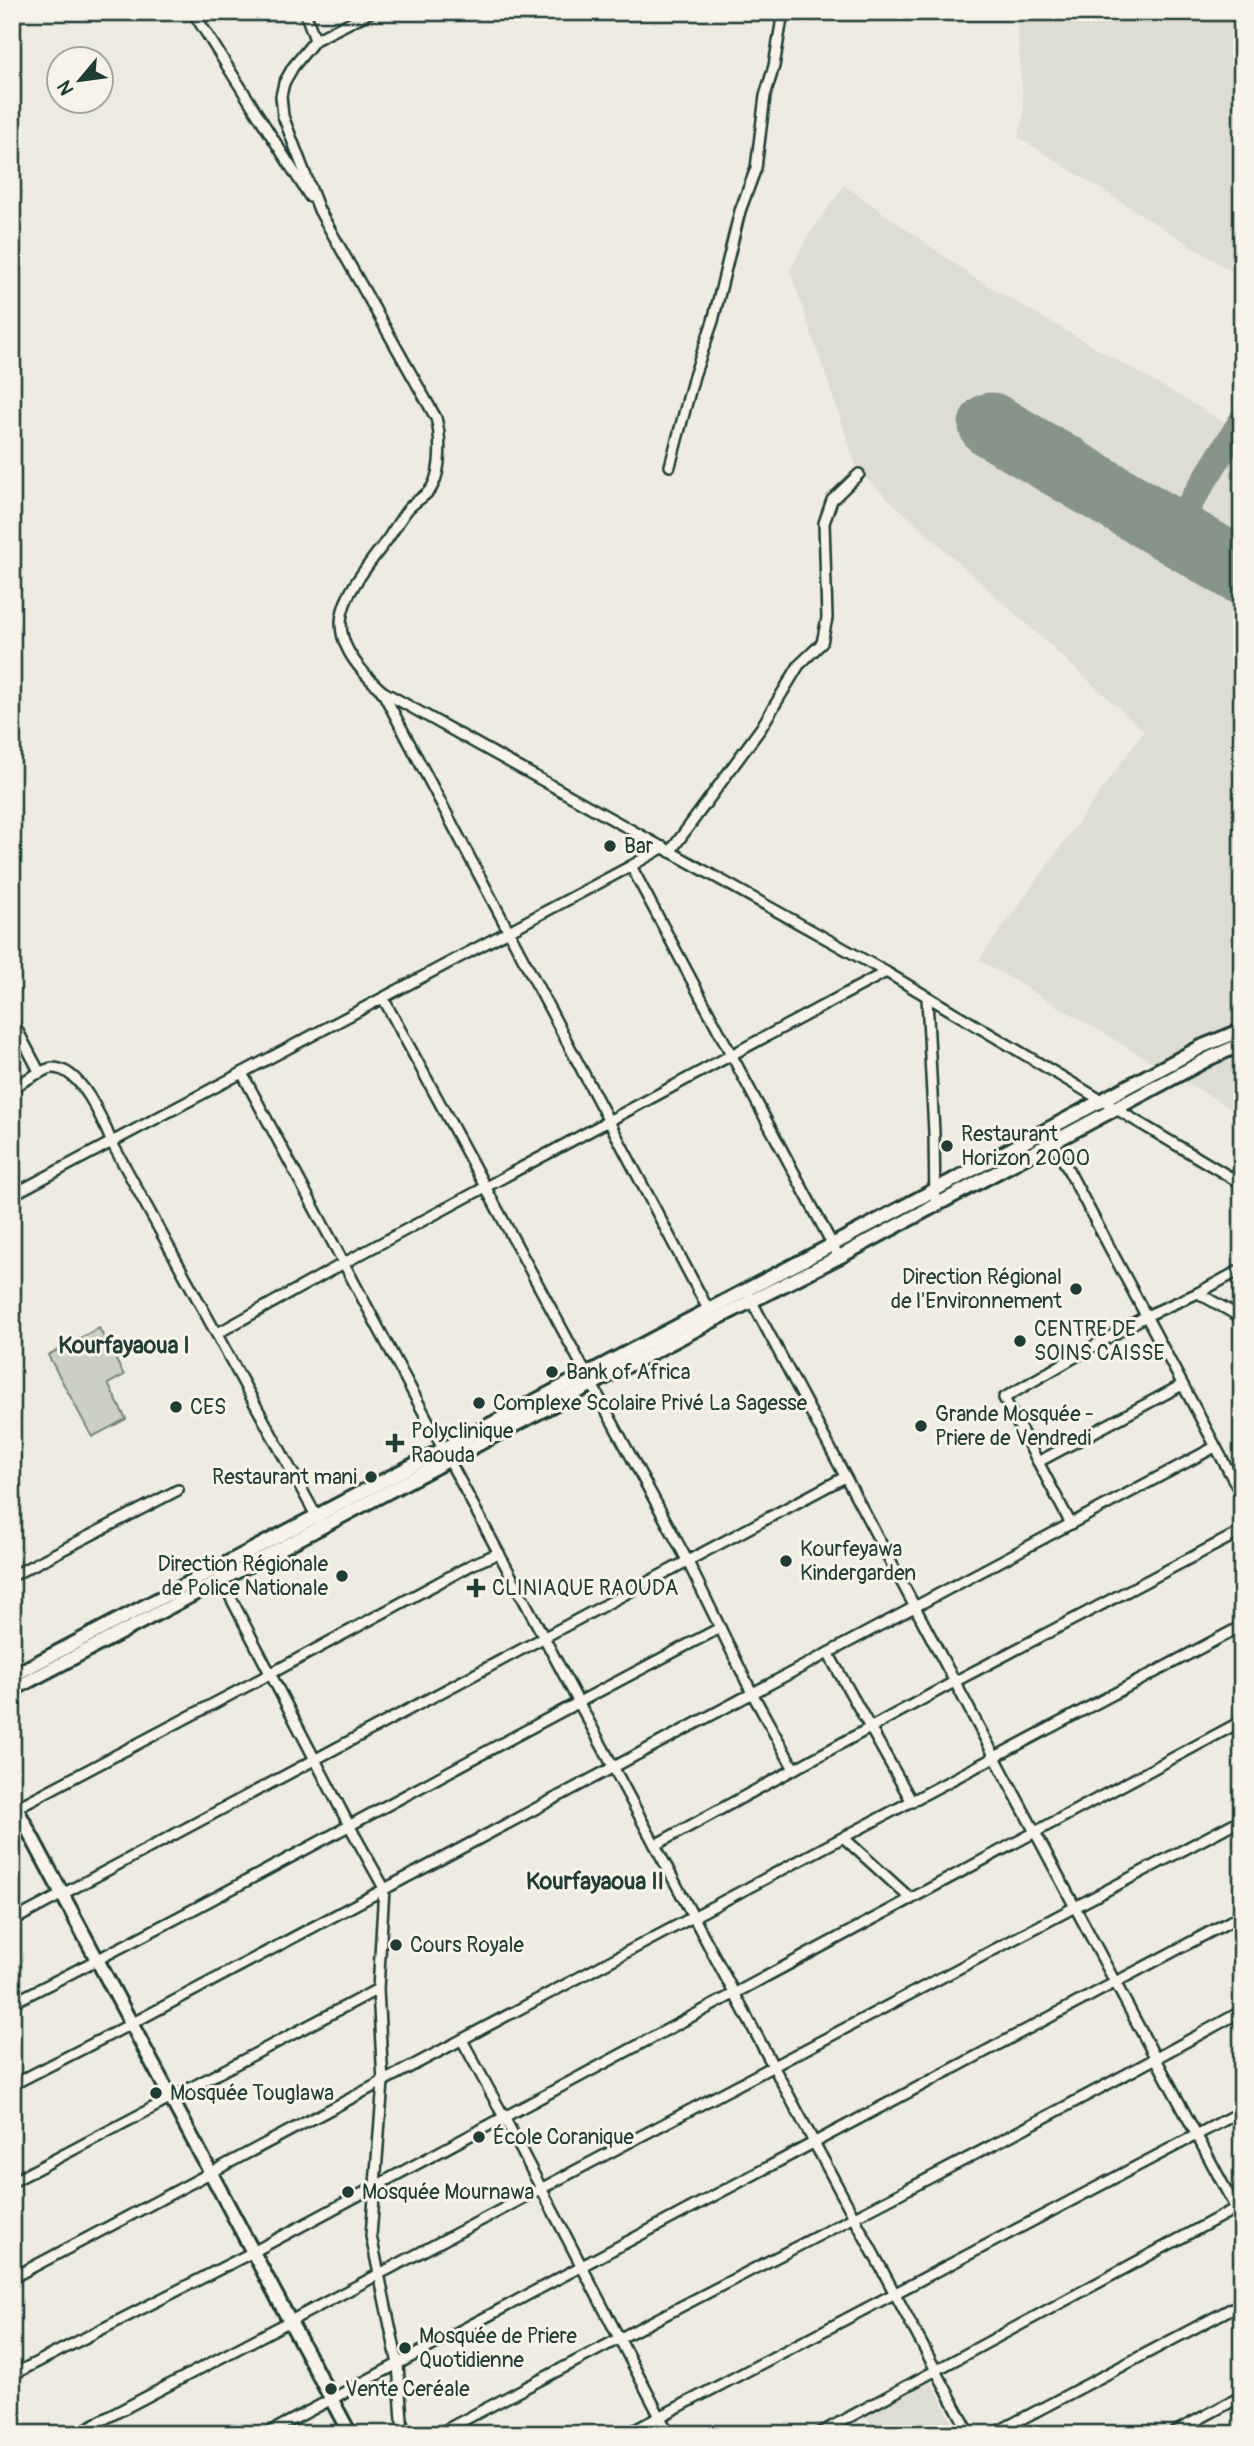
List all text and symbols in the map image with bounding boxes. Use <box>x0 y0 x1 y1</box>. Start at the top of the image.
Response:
north arrow <box>46 46 116 116</box>
text: N <box>52 76 80 99</box>
place label: Bar <box>624 833 654 860</box>
marker: Bar <box>602 838 618 854</box>
place label: Restaurant Horizon 2000 <box>961 1121 1090 1172</box>
marker: Restaurant Horizon 2000 <box>939 1138 955 1154</box>
place label: Direction Régional de l'Environnement <box>891 1264 1063 1315</box>
marker: Direction Régional de l'Environnement <box>1068 1281 1084 1297</box>
place label: CENTRE DE SOINS CAISSE <box>1034 1316 1164 1367</box>
district label: Kourfayaoua I <box>58 1331 190 1360</box>
marker: CENTRE DE SOINS CAISSE <box>1012 1333 1028 1349</box>
place label: Bank of Africa <box>566 1359 690 1386</box>
marker: Bank of Africa <box>544 1364 560 1380</box>
place label: Complexe Scolaire Privé La Sagesse <box>493 1390 808 1417</box>
place label: CES <box>190 1394 226 1421</box>
marker: Complexe Scolaire Privé La Sagesse <box>471 1395 487 1411</box>
marker: CES <box>168 1399 184 1415</box>
place label: Grande Mosquée - Priere de Vendredi <box>935 1401 1094 1452</box>
place label: Polyclinique Raouda <box>411 1418 514 1469</box>
marker: Grande Mosquée - Priere de Vendredi <box>913 1418 929 1434</box>
marker: Polyclinique Raouda <box>385 1433 405 1453</box>
place label: Restaurant mani <box>212 1464 357 1491</box>
marker: Restaurant mani <box>363 1469 379 1485</box>
place label: Kourfeyawa Kindergarden <box>800 1536 916 1587</box>
place label: Direction Régionale de Police Nationale <box>158 1551 329 1602</box>
marker: Kourfeyawa Kindergarden <box>778 1553 794 1569</box>
marker: Direction Régionale de Police Nationale <box>334 1568 350 1584</box>
place label: CLINIAQUE RAOUDA <box>492 1575 679 1602</box>
marker: CLINIAQUE RAOUDA <box>466 1578 486 1598</box>
district label: Kourfayaoua II <box>526 1867 664 1896</box>
place label: Cours Royale <box>410 1932 524 1959</box>
marker: Cours Royale <box>388 1937 404 1953</box>
place label: Mosquée Touglawa <box>170 2080 334 2107</box>
marker: Mosquée Touglawa <box>148 2085 164 2101</box>
place label: École Coranique <box>493 2124 634 2151</box>
marker: École Coranique <box>471 2129 487 2145</box>
place label: Mosquée Mournawa <box>362 2179 534 2206</box>
marker: Mosquée Mournawa <box>340 2184 356 2200</box>
place label: Mosquée de Priere Quotidienne <box>419 2323 578 2374</box>
marker: Mosquée de Priere Quotidienne <box>397 2340 413 2356</box>
place label: Vente Ceréale <box>345 2376 470 2403</box>
marker: Vente Ceréale <box>323 2381 339 2397</box>

